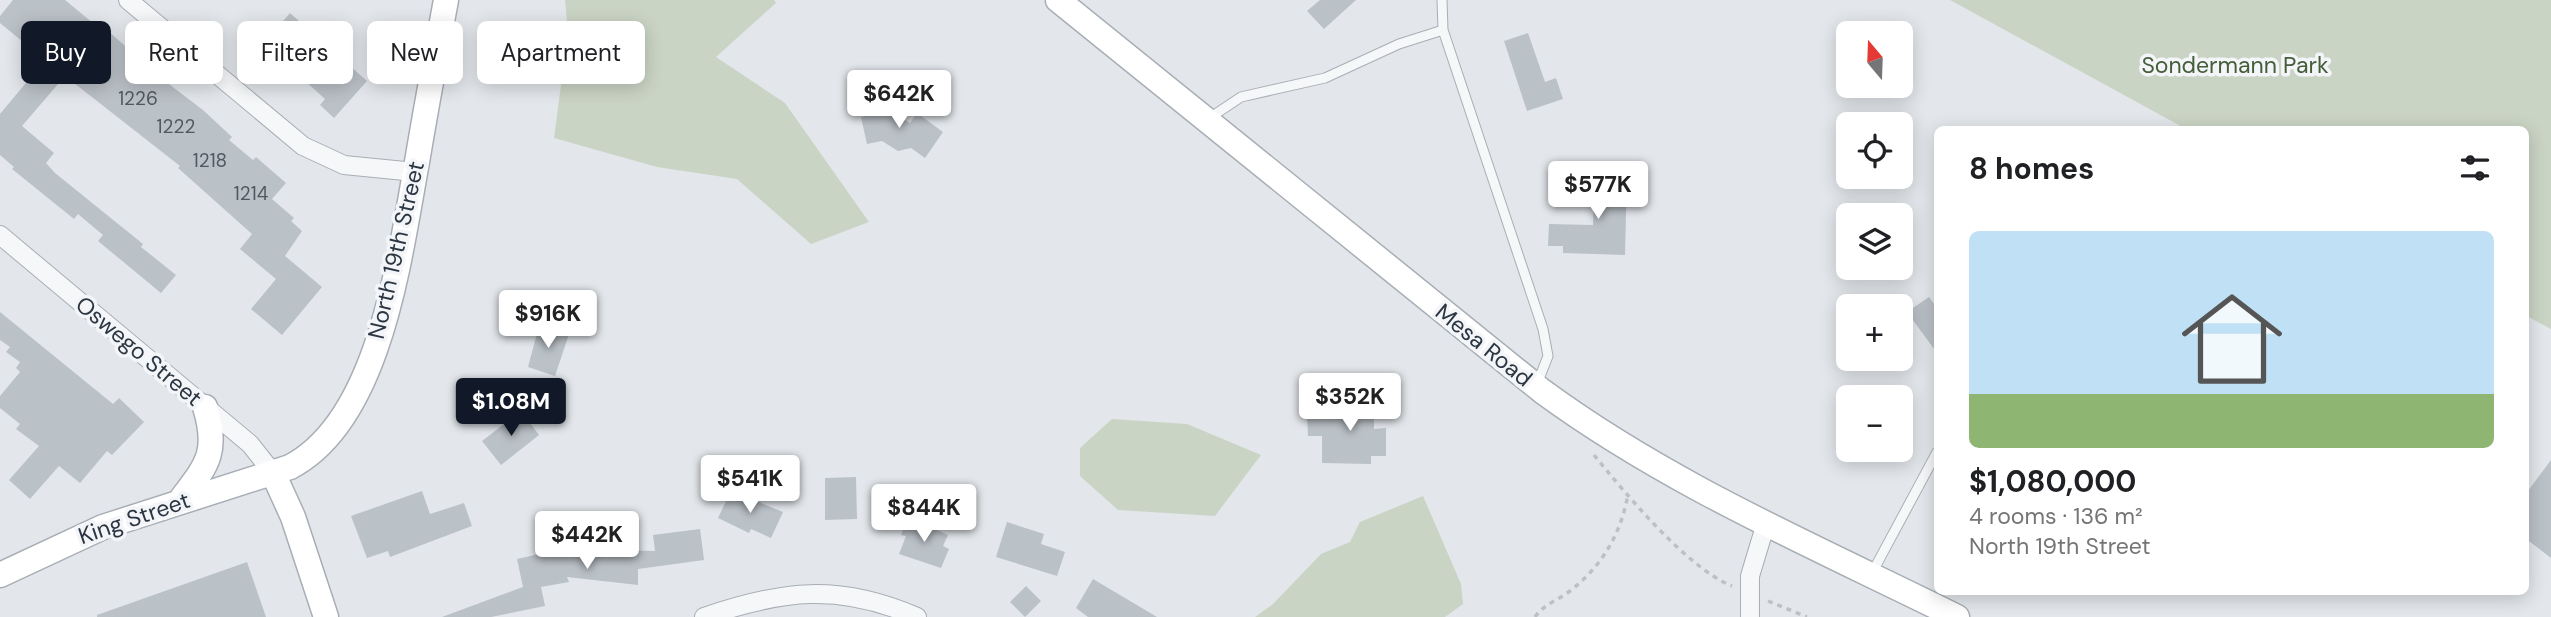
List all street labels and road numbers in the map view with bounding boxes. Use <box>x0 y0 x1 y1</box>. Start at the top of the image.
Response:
street label: North 19th Street <box>361 158 431 342</box>
street label: Oswego Street <box>69 289 209 413</box>
street label: Mesa Road <box>1429 297 1539 393</box>
street label: King Street <box>74 485 194 551</box>

